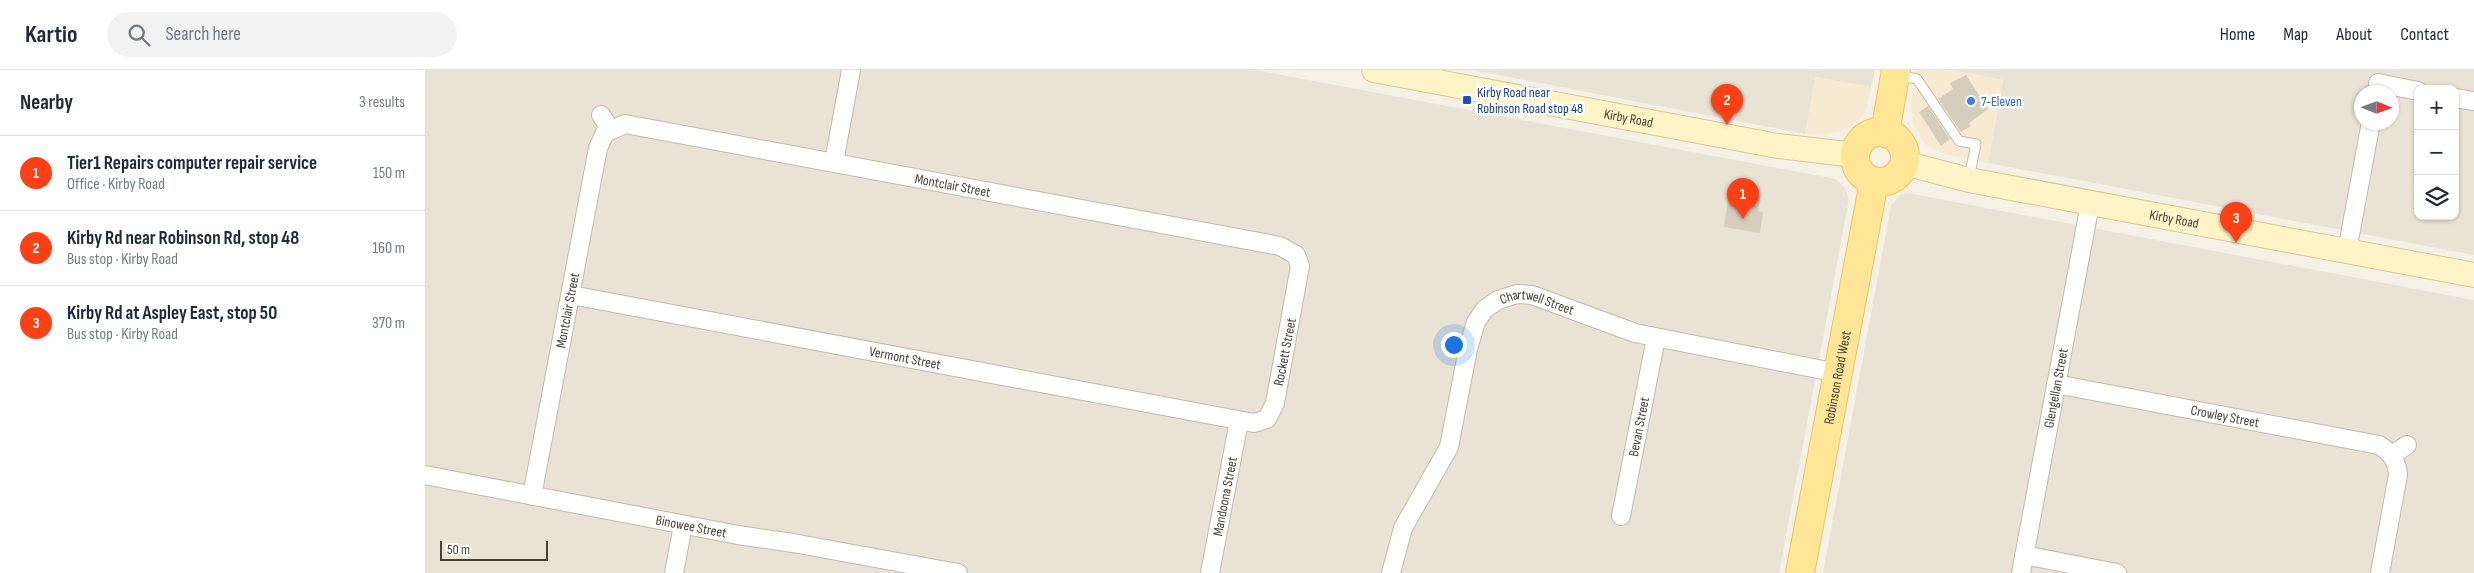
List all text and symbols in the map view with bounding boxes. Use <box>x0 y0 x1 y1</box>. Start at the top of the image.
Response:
search box <box>107 12 457 57</box>
text: Kartio <box>25 20 77 49</box>
icon: search <box>125 21 153 49</box>
text: Search here <box>165 23 241 46</box>
text: Home <box>2220 24 2255 45</box>
text: Map <box>2283 24 2308 45</box>
text: About <box>2336 24 2372 45</box>
text: Contact <box>2400 24 2449 45</box>
place label: Kirby Road near Robinson Road stop 48 <box>1477 84 1583 117</box>
pin: 2 <box>1711 84 1743 125</box>
north arrow <box>2354 85 2399 130</box>
map controls <box>2414 85 2459 220</box>
button: + <box>2414 85 2459 130</box>
text: Nearby <box>20 90 73 115</box>
text: 3 results <box>359 93 405 112</box>
place label: 7-Eleven <box>1981 93 2022 110</box>
marker: Kirby Road near Robinson Road stop 48 <box>1461 94 1473 106</box>
marker: 7-Eleven <box>1965 95 1977 107</box>
street label: Kirby Road <box>1603 105 1655 131</box>
button: − <box>2414 130 2459 175</box>
text: Tier1 Repairs computer repair service <box>67 152 317 175</box>
text: 1 <box>33 164 39 183</box>
text: 150 m <box>373 164 405 183</box>
street label: Montclair Street <box>914 170 992 200</box>
text: Office · Kirby Road <box>67 175 165 194</box>
button: layers <box>2414 175 2459 220</box>
pin: 1 <box>1727 178 1759 219</box>
pin: 3 <box>2220 202 2252 243</box>
street label: Kirby Road <box>2148 206 2200 232</box>
text: Kirby Rd near Robinson Rd, stop 48 <box>67 227 299 250</box>
text: 2 <box>32 239 40 258</box>
text: 160 m <box>372 239 405 258</box>
text: Bus stop · Kirby Road <box>67 250 178 269</box>
street label: Montclair Street <box>552 271 583 349</box>
street label: Chartwell Street <box>1497 286 1577 318</box>
text: Kirby Rd at Aspley East, stop 50 <box>67 302 277 325</box>
text: 3 <box>32 314 40 333</box>
text: 370 m <box>372 314 405 333</box>
street label: Rockett Street <box>1270 317 1300 387</box>
text: Bus stop · Kirby Road <box>67 325 178 344</box>
street label: Robinson Road West <box>1820 329 1854 426</box>
your location <box>1441 332 1467 358</box>
street label: Vermont Street <box>868 343 942 373</box>
street label: Glengellan Street <box>2040 347 2071 430</box>
street label: Bevan Street <box>1624 396 1653 458</box>
street label: Crowley Street <box>2189 401 2261 431</box>
street label: Mandoona Street <box>1209 455 1241 537</box>
street label: Binowee Street <box>654 511 728 541</box>
scale bar <box>440 538 547 561</box>
text: 50 m <box>447 541 470 558</box>

